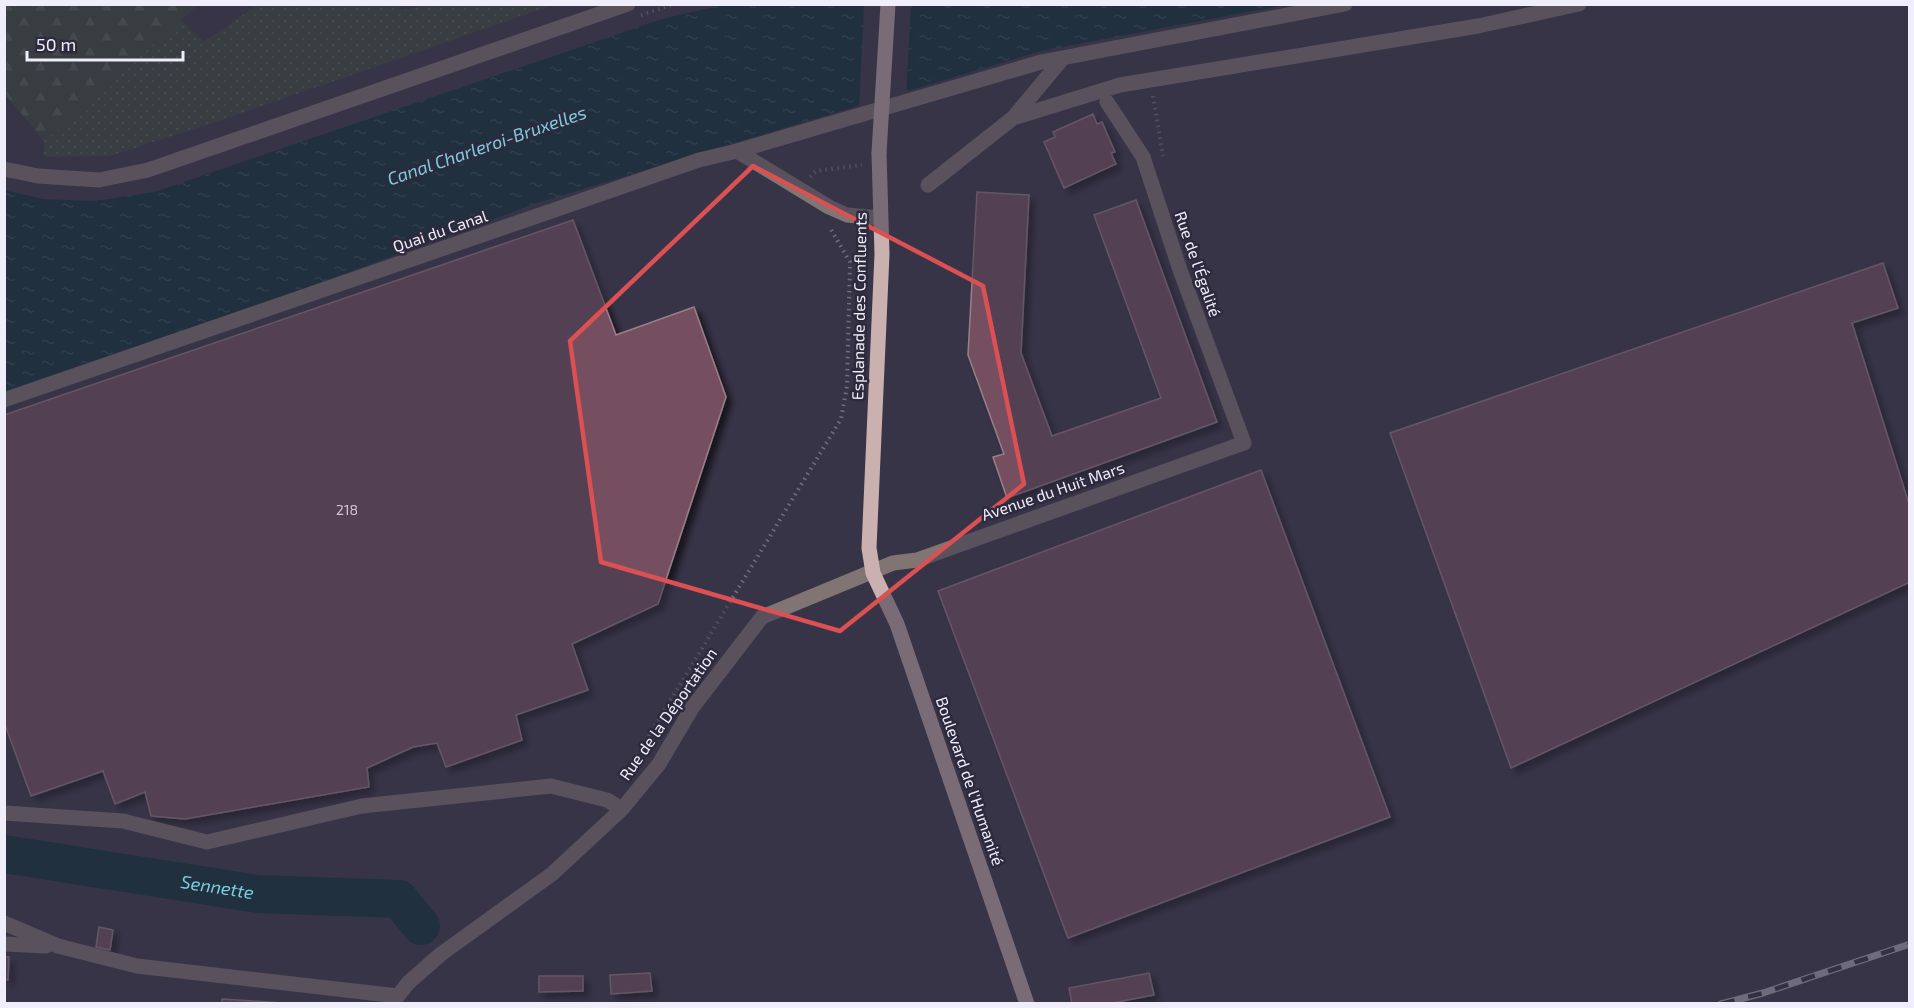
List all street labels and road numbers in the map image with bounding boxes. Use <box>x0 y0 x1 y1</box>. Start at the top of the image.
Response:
street label: Quai du Canal <box>390 205 490 257</box>
street label: Rue de l'Égalité <box>1172 209 1225 319</box>
street label: Esplanade des Confluents <box>847 212 870 400</box>
street label: Avenue du Huit Mars <box>979 457 1127 524</box>
street label: Rue de la Déportation <box>615 644 720 783</box>
street label: Boulevard de l'Humanité <box>933 694 1008 868</box>

